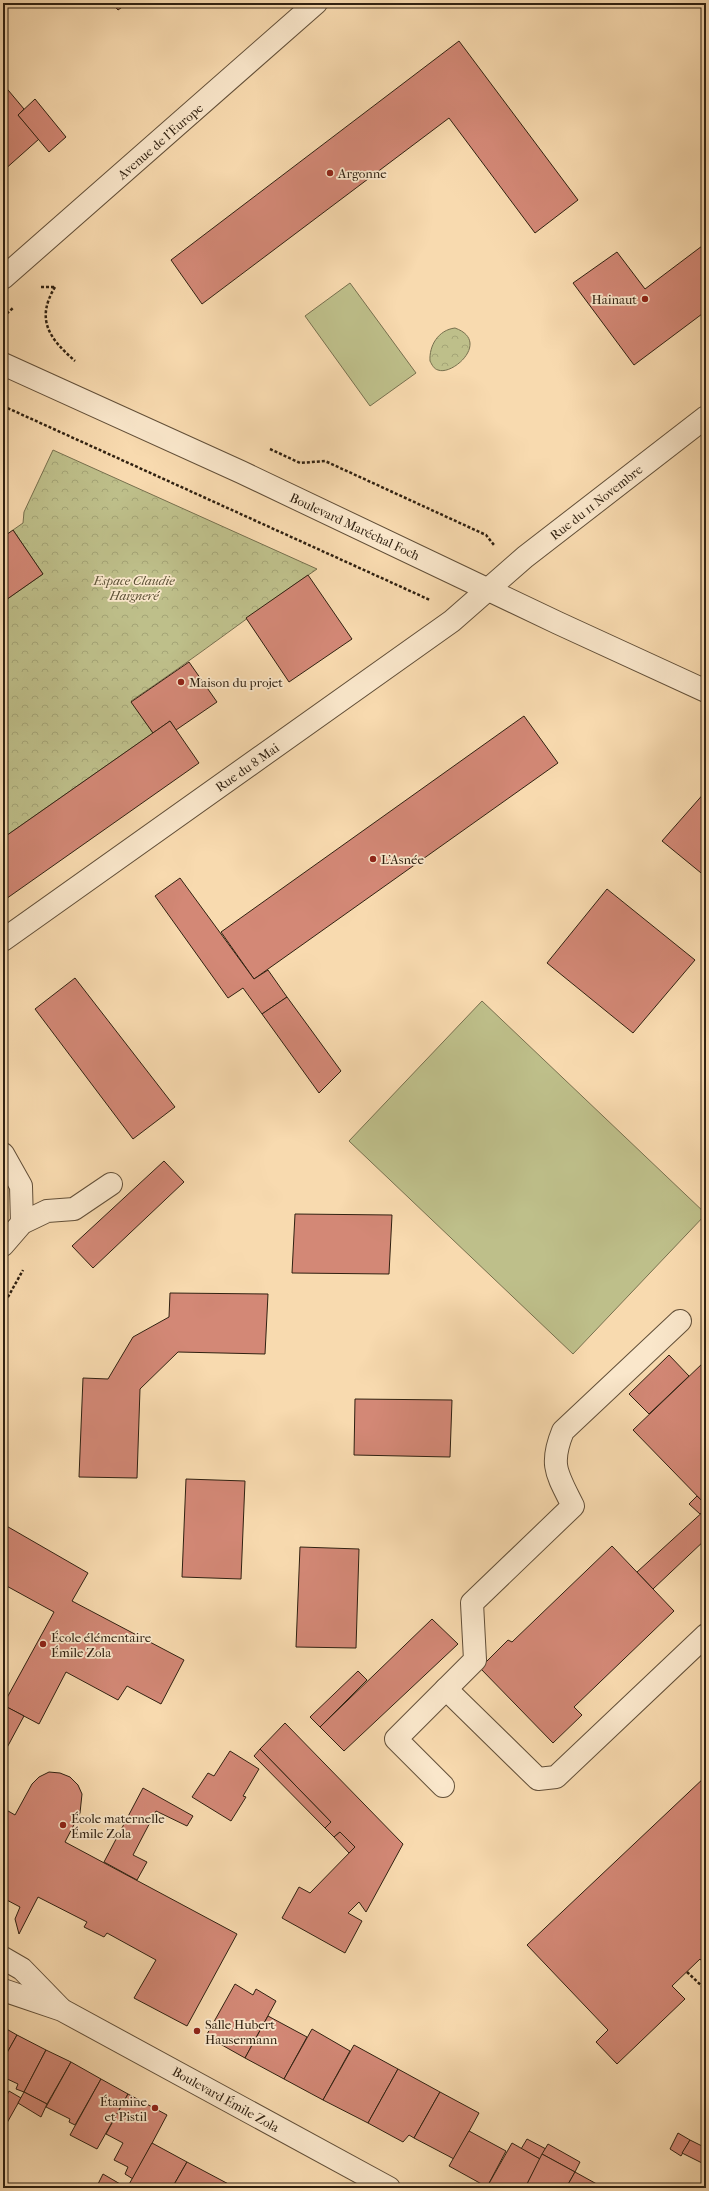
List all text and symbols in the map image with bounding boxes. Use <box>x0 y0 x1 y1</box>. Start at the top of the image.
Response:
street label: Avenue de l'Europe <box>114 100 207 183</box>
place label: Argonne <box>337 166 387 181</box>
marker: Argonne <box>325 168 335 178</box>
place label: Hainaut <box>591 292 637 307</box>
marker: Hainaut <box>640 294 650 304</box>
street label: Rue du 11 Novembre <box>547 461 646 543</box>
street label: Boulevard Maréchal Foch <box>288 490 423 563</box>
park label: Espace Claudie Haigneré <box>93 573 175 603</box>
place label: Maison du projet <box>189 675 283 690</box>
marker: Maison du projet <box>176 677 186 687</box>
street label: Rue du 8 Mai <box>213 740 282 795</box>
place label: L'Asnée <box>381 852 424 867</box>
marker: L'Asnée <box>368 854 378 864</box>
place label: École élémentaire Émile Zola <box>51 1630 152 1660</box>
marker: École élémentaire Émile Zola <box>38 1639 48 1649</box>
place label: École maternelle Émile Zola <box>71 1811 165 1841</box>
marker: École maternelle Émile Zola <box>58 1820 68 1830</box>
place label: Salle Hubert Hausermann <box>205 2017 278 2047</box>
marker: Salle Hubert Hausermann <box>192 2026 202 2036</box>
street label: Boulevard Émile Zola <box>170 2064 283 2136</box>
place label: Étamine et Pistil <box>100 2094 148 2124</box>
marker: Étamine et Pistil <box>150 2103 160 2113</box>

